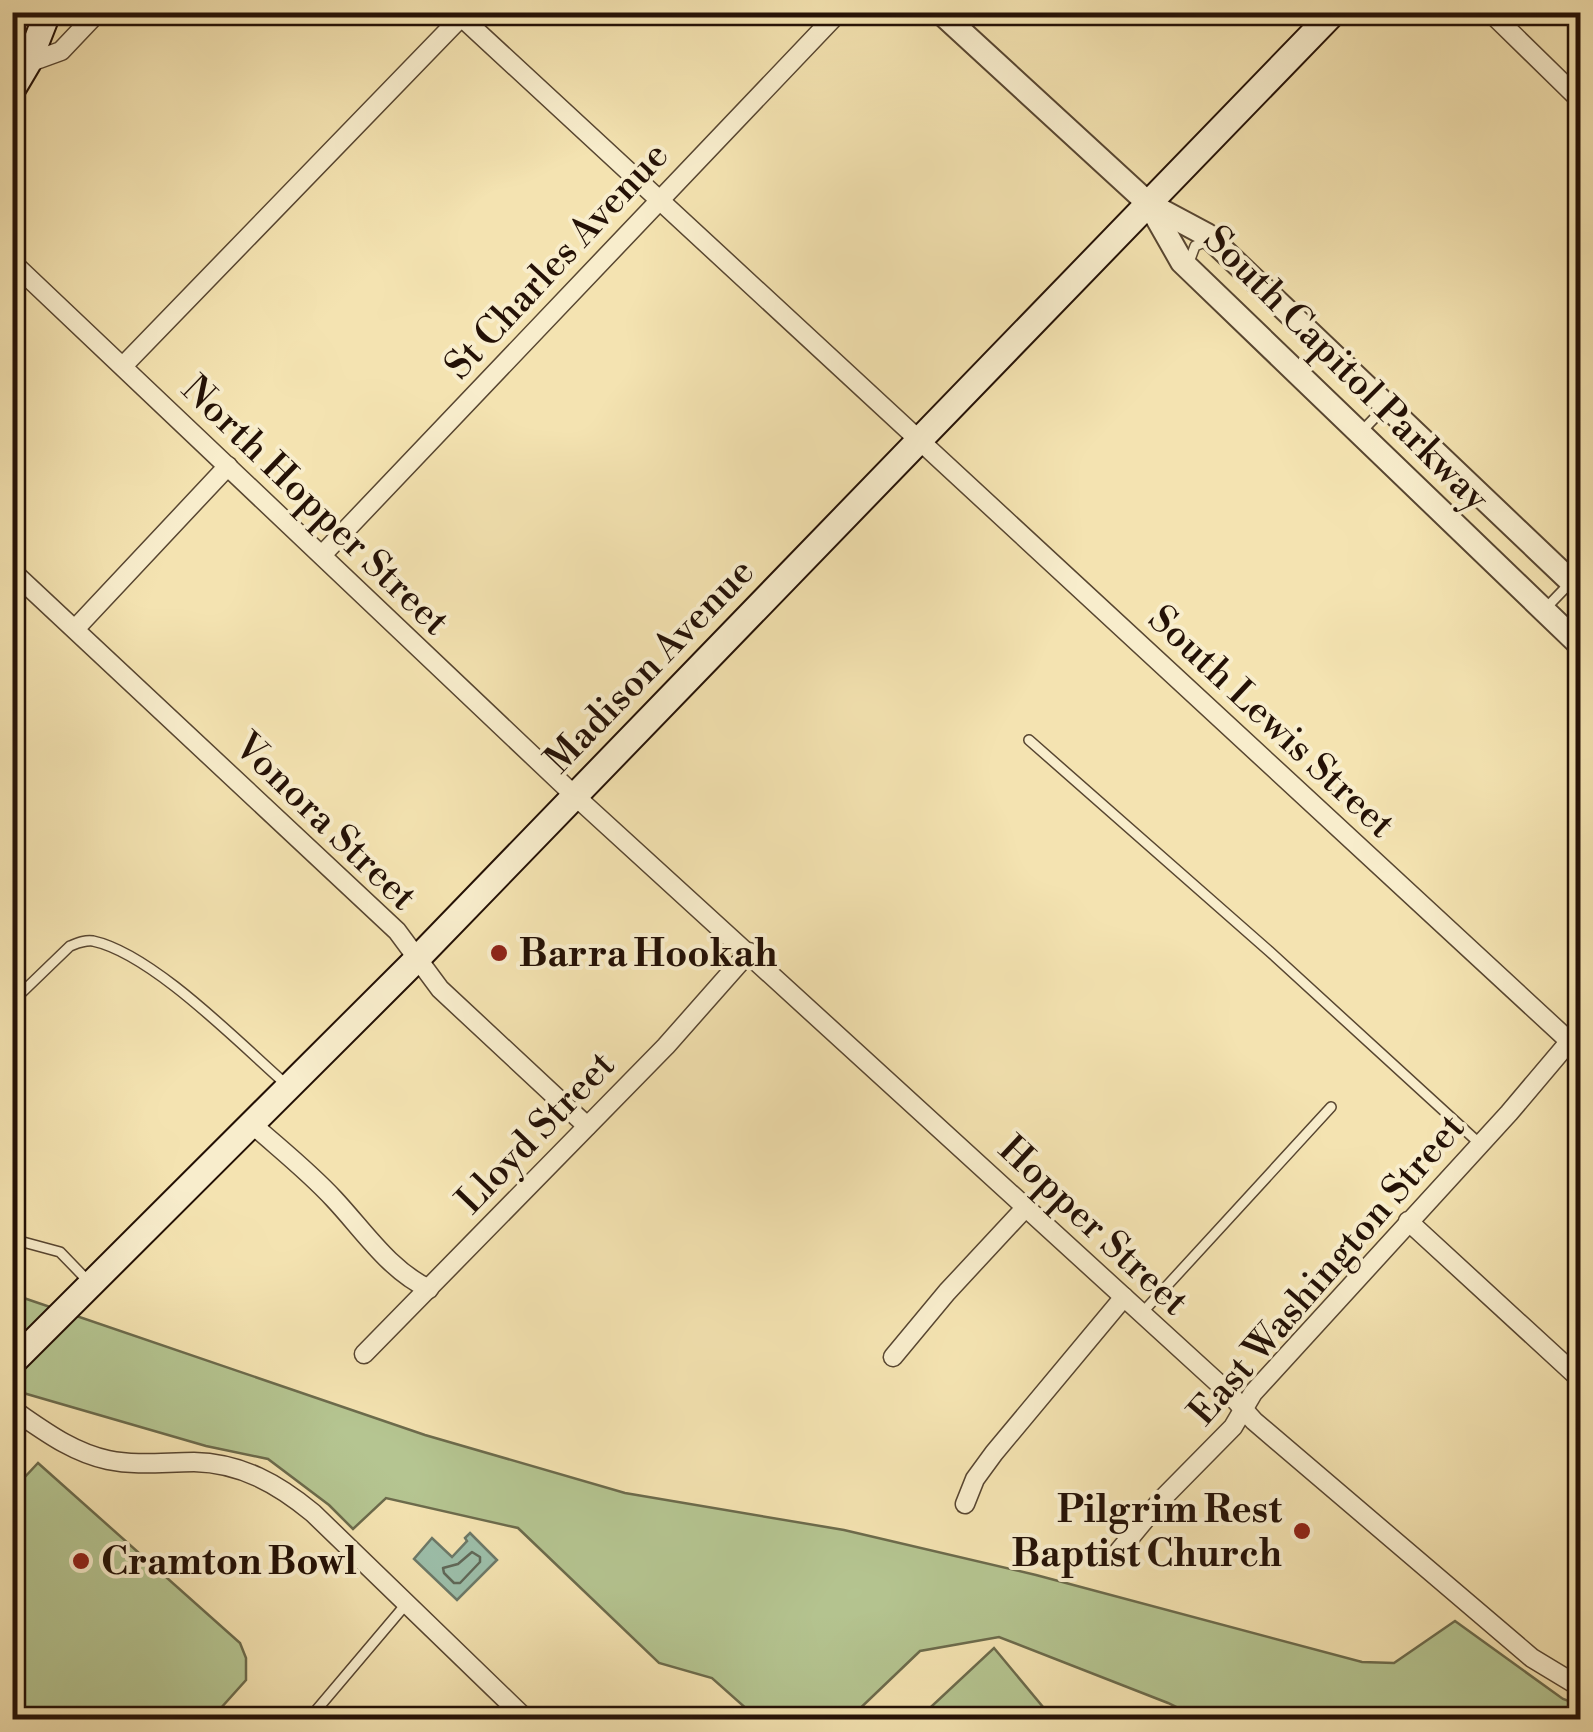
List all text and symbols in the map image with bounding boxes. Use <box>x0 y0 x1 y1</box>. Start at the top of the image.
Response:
street label: St Charles Avenue <box>435 133 679 389</box>
street label: South Capitol Parkway <box>1193 216 1499 522</box>
street label: North Hopper Street <box>172 366 458 646</box>
street label: Madison Avenue <box>536 549 764 783</box>
street label: South Lewis Street <box>1138 596 1404 848</box>
street label: Vonora Street <box>223 723 426 921</box>
place label: Barra Hookah <box>519 931 778 978</box>
marker: Barra Hookah <box>488 942 510 964</box>
street label: Lloyd Street <box>447 1042 625 1224</box>
street label: East Washington Street <box>1179 1105 1475 1435</box>
street label: Hopper Street <box>988 1126 1198 1326</box>
place label: Pilgrim Rest Baptist Church <box>1011 1487 1283 1578</box>
marker: Pilgrim Rest Baptist Church <box>1291 1520 1313 1542</box>
place label: Cramton Bowl <box>101 1539 357 1586</box>
marker: Cramton Bowl <box>70 1550 92 1572</box>

